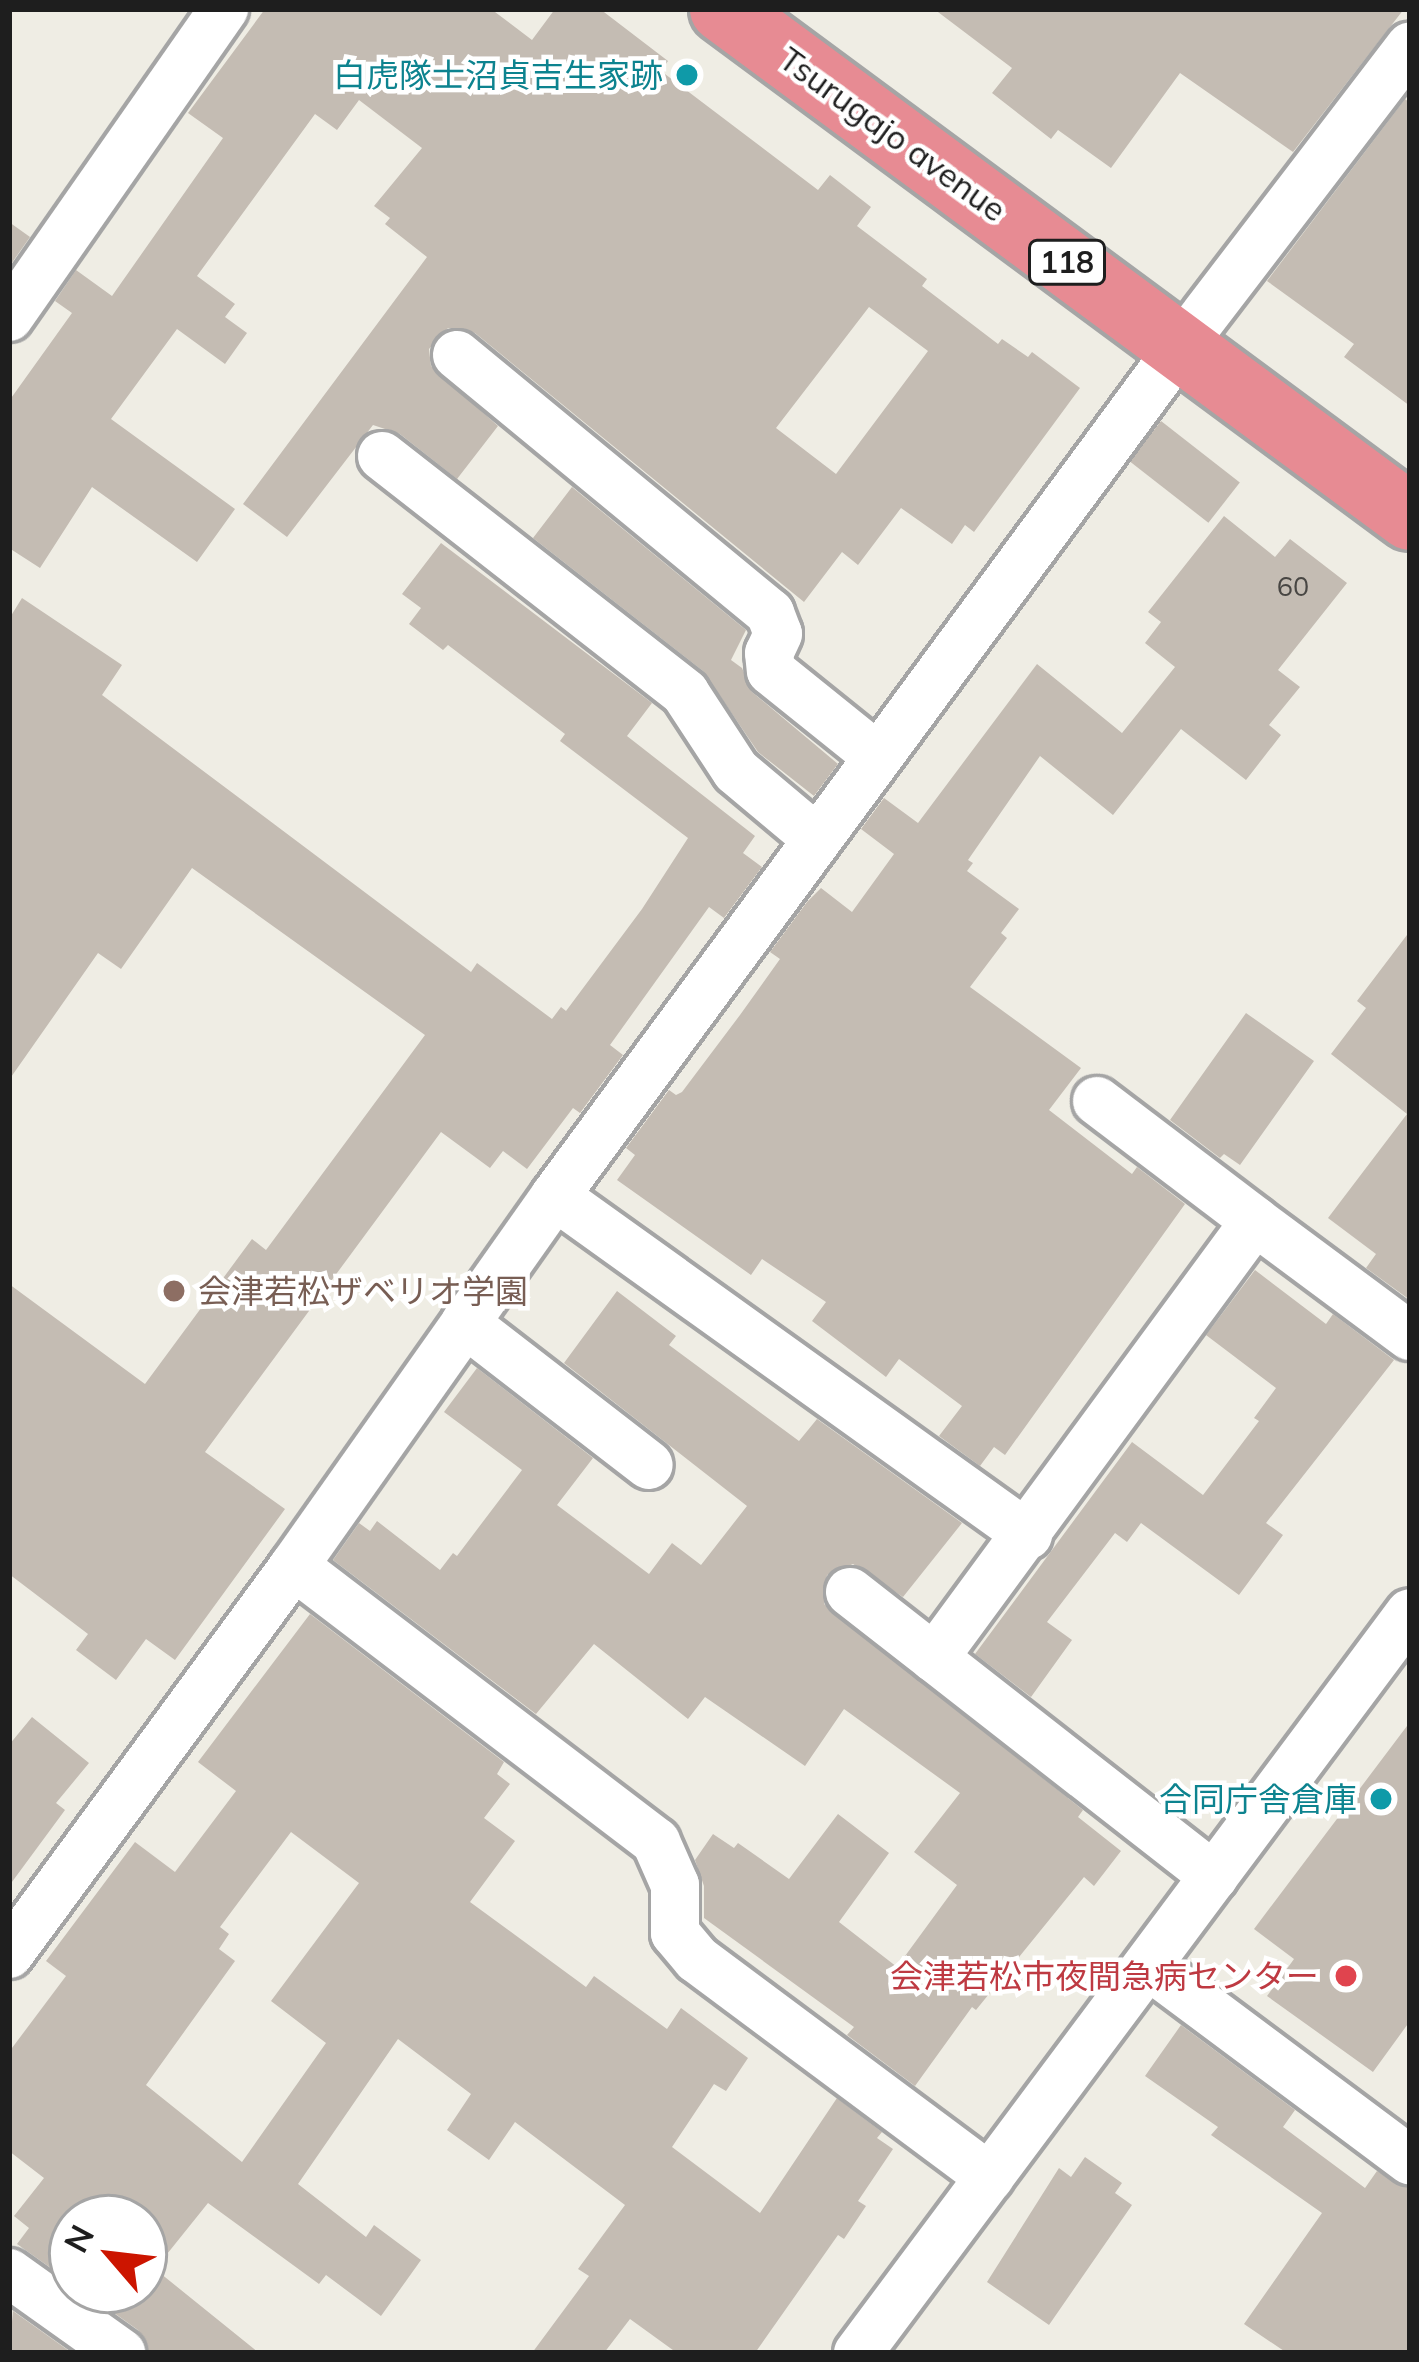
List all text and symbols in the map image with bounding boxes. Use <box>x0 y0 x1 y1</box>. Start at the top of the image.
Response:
street label: Tsurugajo avenue <box>772 39 1014 229</box>
place label: 白虎隊士沼貞吉生家跡 <box>333 55 663 95</box>
marker: 白虎隊士沼貞吉生家跡 <box>674 62 700 88</box>
road number: 118 <box>1028 238 1106 286</box>
house number: 60 <box>1277 571 1309 603</box>
place label: 会津若松ザベリオ学園 <box>198 1271 528 1311</box>
marker: 会津若松ザベリオ学園 <box>161 1278 187 1304</box>
place label: 合同庁舎倉庫 <box>1159 1779 1357 1819</box>
marker: 合同庁舎倉庫 <box>1368 1786 1394 1812</box>
place label: 会津若松市夜間急病センター <box>890 1956 1319 1996</box>
marker: 会津若松市夜間急病センター <box>1330 1960 1362 1992</box>
north arrow <box>48 2194 168 2314</box>
text: N <box>54 2218 102 2259</box>

